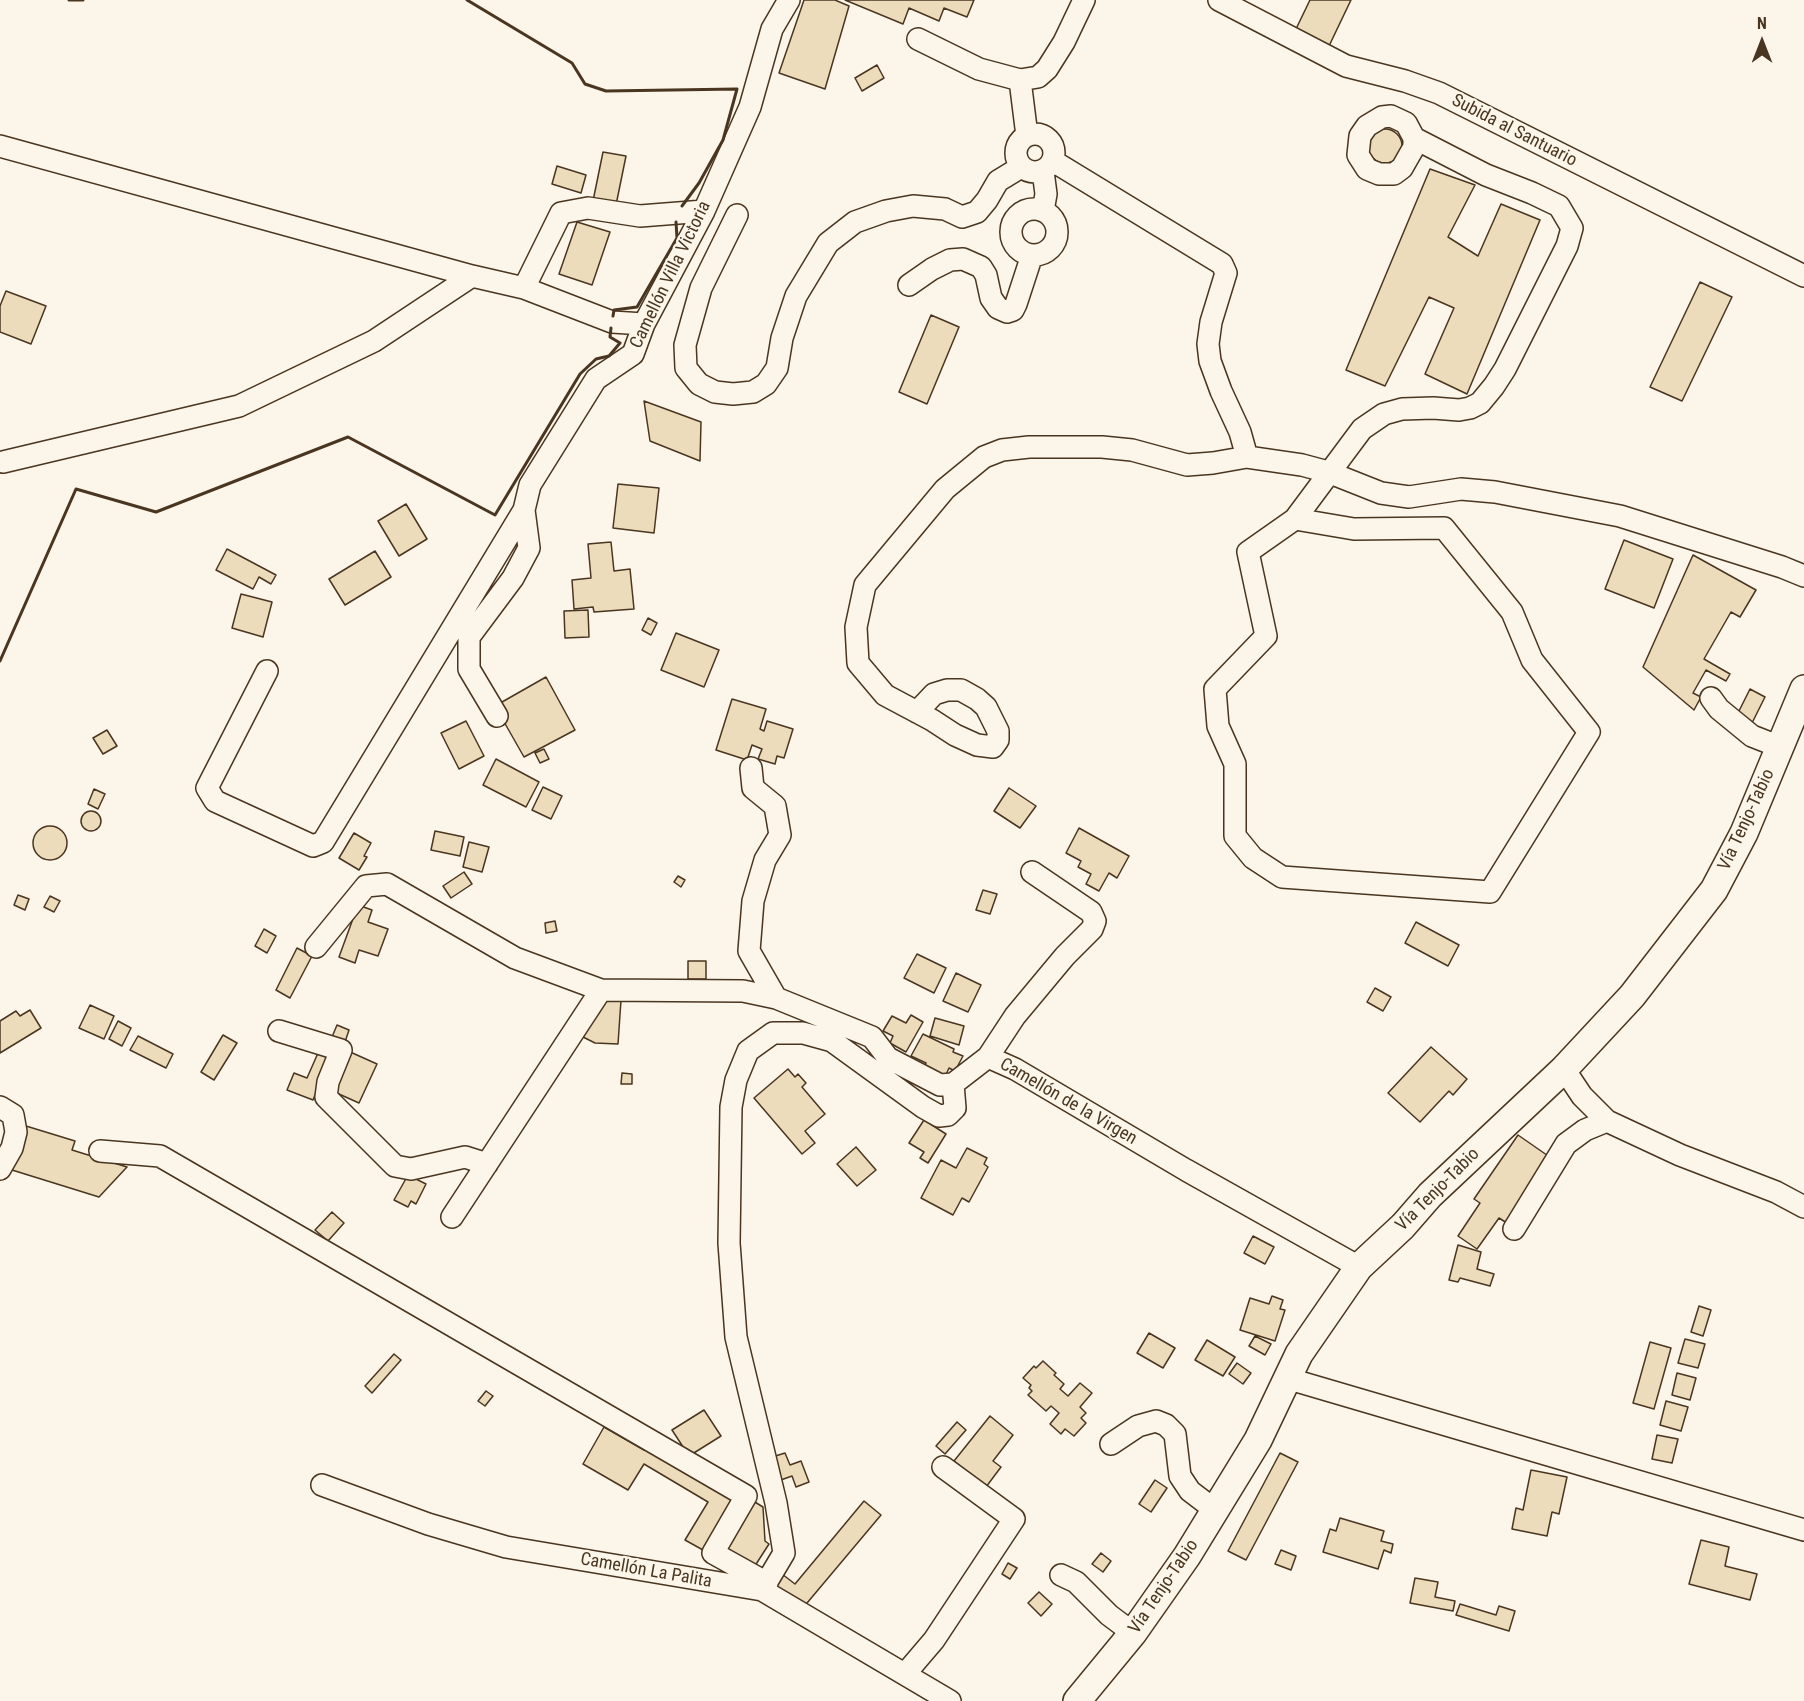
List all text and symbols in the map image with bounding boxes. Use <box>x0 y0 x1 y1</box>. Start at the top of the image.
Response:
north arrow <box>1732 12 1792 72</box>
text: N <box>1757 14 1767 33</box>
street label: Subida al Santuario <box>1448 90 1580 172</box>
street label: Camellón Villa Victoria <box>626 198 716 352</box>
street label: Vía Tenjo-Tabio <box>1714 766 1780 874</box>
street label: Camellón de la Virgen <box>996 1054 1140 1150</box>
street label: Vía Tenjo-Tabio <box>1392 1144 1484 1236</box>
street label: Vía Tenjo-Tabio <box>1124 1536 1204 1638</box>
street label: Camellón La Palita <box>579 1549 713 1593</box>

